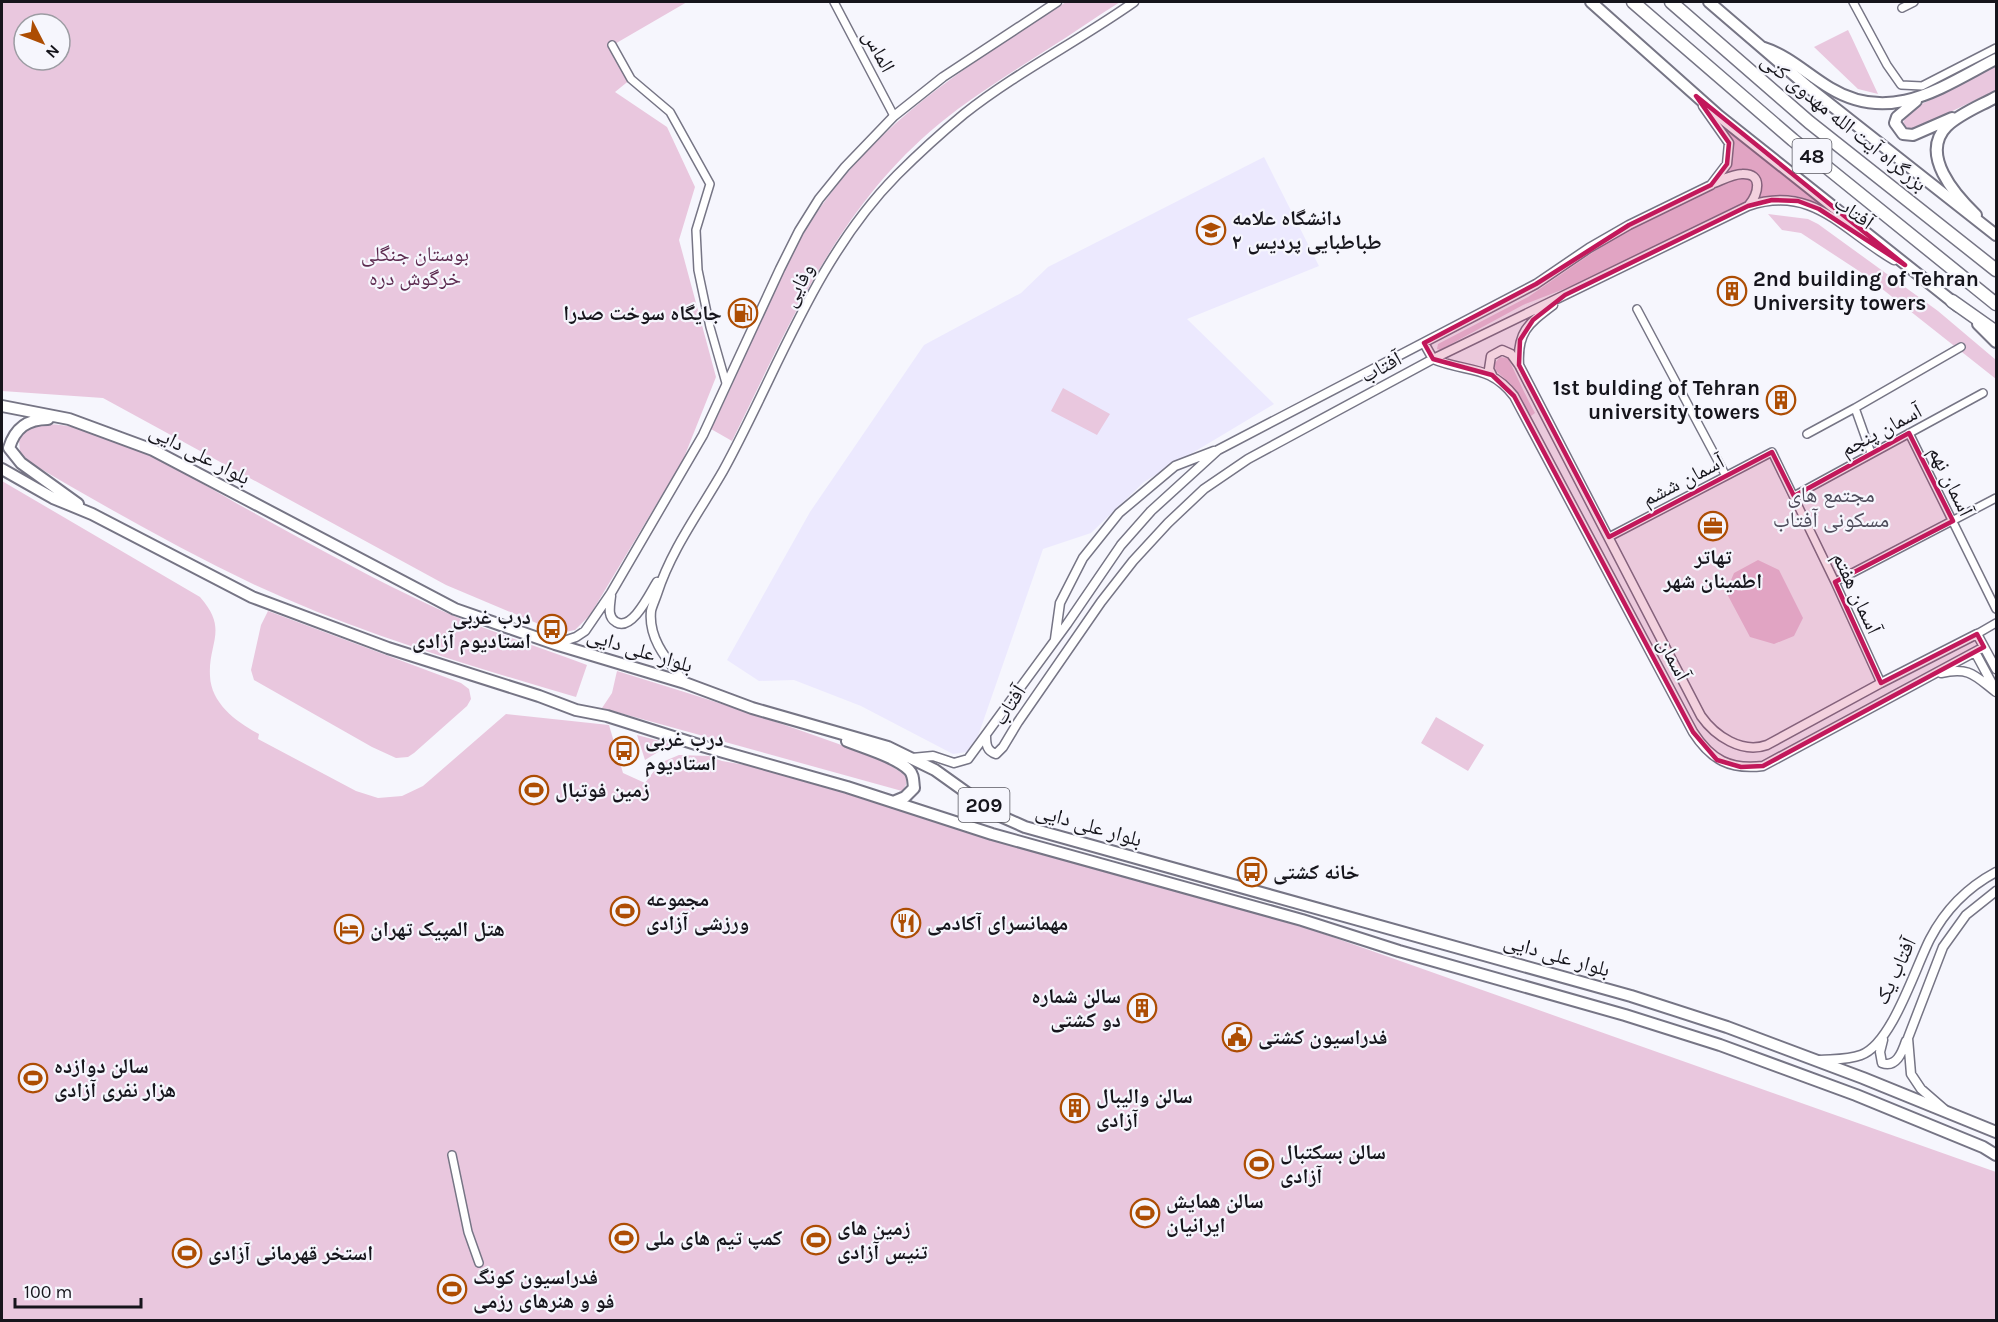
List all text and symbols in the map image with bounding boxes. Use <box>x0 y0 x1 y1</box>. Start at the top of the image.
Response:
north arrow <box>12 12 72 72</box>
street label: الماس <box>857 26 900 77</box>
text: N <box>42 41 64 62</box>
street label: بزرگراه آیت الله مهدوی کنی <box>1756 48 1932 197</box>
road number: 48 <box>1792 139 1832 173</box>
street label: آفتاب <box>1830 190 1879 235</box>
place label: دانشگاه علامه طباطبایی پردیس ۲ <box>1232 206 1382 255</box>
school or university icon: دانشگاه علامه طباطبایی پردیس ۲ <box>1195 214 1227 246</box>
park label: بوستان جنگلی خرگوش دره <box>361 242 469 291</box>
street label: وفایی <box>777 259 820 311</box>
place label: 2nd building of Tehran University towers <box>1753 267 1979 315</box>
building icon: 2nd building of Tehran University towers <box>1716 275 1748 307</box>
fuel station icon: جایگاه سوخت صدرا <box>727 297 759 329</box>
place label: جایگاه سوخت صدرا <box>563 301 722 325</box>
street label: آفتاب <box>1356 346 1406 388</box>
place label: 1st bulding of Tehran university towers <box>1553 376 1760 424</box>
building icon: 1st bulding of Tehran university towers <box>1765 384 1797 416</box>
street label: آسمان پنجم <box>1836 398 1927 463</box>
street label: بلوار علی دایی <box>145 418 254 490</box>
street label: آسمان نهم <box>1922 442 1979 521</box>
street label: آسمان ششم <box>1638 449 1730 513</box>
district label: مجتمع های مسکونی آفتاب <box>1773 482 1889 533</box>
office icon: تهاتر اطمینان شهر <box>1697 510 1729 542</box>
place label: تهاتر اطمینان شهر <box>1663 545 1762 593</box>
street label: آسمان هفتم <box>1826 548 1887 639</box>
place label: درب غربی استادیوم آزادی <box>412 605 531 655</box>
bus stop icon: درب غربی استادیوم آزادی <box>536 613 568 645</box>
street label: بلوار علی دایی <box>584 623 696 678</box>
street label: آسمان <box>1653 633 1695 685</box>
street label: آفتاب <box>987 680 1031 730</box>
place label: درب غربی استادیوم <box>645 727 724 777</box>
bus stop icon: درب غربی استادیوم <box>608 735 640 767</box>
sports icon: زمین فوتبال <box>518 774 550 806</box>
place label: زمین فوتبال <box>555 778 650 803</box>
road number: 209 <box>958 788 1010 822</box>
street label: بلوار علی دایی <box>1033 798 1145 853</box>
bus stop icon: خانه کشتی <box>1236 856 1268 888</box>
place label: خانه کشتی <box>1273 860 1360 885</box>
place label: مجموعه ورزشی آزادی <box>646 887 749 936</box>
sports icon: مجموعه ورزشی آزادی <box>609 895 641 927</box>
restaurant icon: مهمانسرای آکادمی <box>890 907 922 939</box>
place label: مهمانسرای آکادمی <box>927 911 1068 936</box>
hotel icon: هتل المپیک تهران <box>333 913 365 945</box>
place label: هتل المپیک تهران <box>370 917 505 942</box>
street label: بلوار علی دایی <box>1501 928 1613 983</box>
street label: آفتاب یک <box>1869 933 1921 1008</box>
place label: سالن شماره دو کشتی <box>1032 984 1121 1033</box>
building icon: سالن شماره دو کشتی <box>1126 992 1158 1024</box>
public building icon: فدراسیون کشتی <box>1221 1021 1253 1053</box>
place label: فدراسیون کشتی <box>1258 1025 1388 1050</box>
place label: سالن دوازده هزار نفری آزادی <box>54 1054 176 1102</box>
sports icon: سالن دوازده هزار نفری آزادی <box>17 1062 49 1094</box>
place label: سالن والیبال آزادی <box>1096 1084 1193 1132</box>
building icon: سالن والیبال آزادی <box>1059 1092 1091 1124</box>
place label: سالن بسکتبال آزادی <box>1280 1140 1386 1188</box>
sports icon: سالن بسکتبال آزادی <box>1243 1148 1275 1180</box>
place label: سالن همایش ایرانیان <box>1166 1189 1264 1237</box>
sports icon: سالن همایش ایرانیان <box>1129 1197 1161 1229</box>
place label: زمین های تنیس آزادی <box>837 1216 928 1265</box>
sports icon: کمپ تیم های ملی <box>608 1222 640 1254</box>
sports icon: زمین های تنیس آزادی <box>800 1224 832 1256</box>
place label: کمپ تیم های ملی <box>645 1226 782 1252</box>
sports icon: استخر قهرمانی آزادی <box>171 1237 203 1269</box>
place label: استخر قهرمانی آزادی <box>208 1241 373 1266</box>
place label: فدراسیون کونگ فو و هنرهای رزمی <box>473 1265 614 1314</box>
scale bar <box>15 1271 141 1309</box>
sports icon: فدراسیون کونگ فو و هنرهای رزمی <box>436 1273 468 1305</box>
text: 100 m <box>24 1281 72 1303</box>

